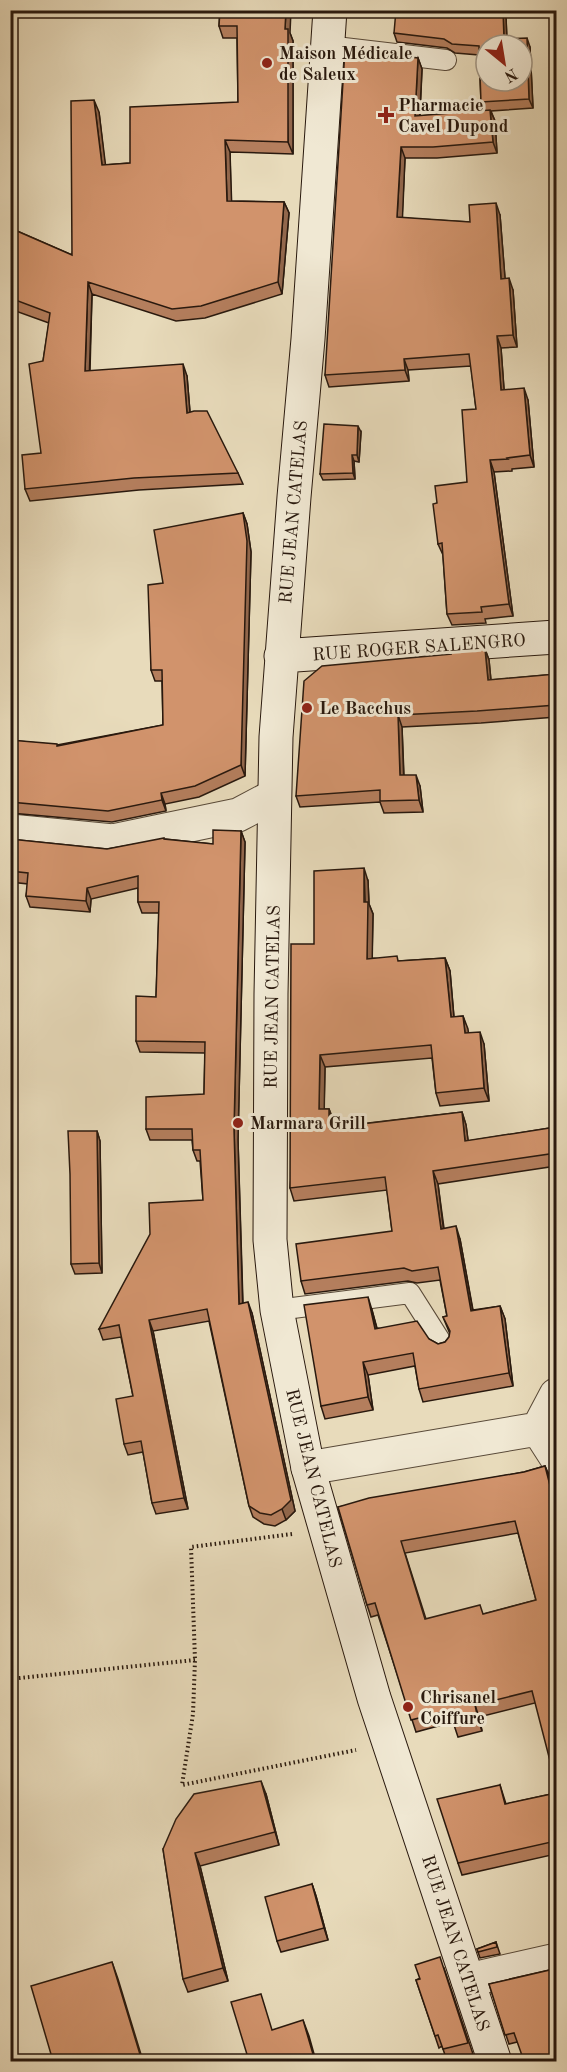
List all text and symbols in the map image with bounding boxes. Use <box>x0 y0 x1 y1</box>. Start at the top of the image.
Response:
north arrow <box>474 33 534 93</box>
place label: Maison Médicale de Saleux <box>279 45 413 84</box>
marker: Maison Médicale de Saleux <box>260 56 274 70</box>
text: N <box>501 64 520 85</box>
place label: Pharmacie Cavel Dupond <box>398 97 509 136</box>
marker: Pharmacie Cavel Dupond <box>379 108 393 122</box>
street label: RUE JEAN CATELAS <box>277 420 311 605</box>
street label: RUE ROGER SALENGRO <box>312 632 526 664</box>
place label: Le Bacchus <box>319 700 411 718</box>
marker: Le Bacchus <box>300 701 314 715</box>
street label: RUE JEAN CATELAS <box>262 905 284 1089</box>
place label: Marmara Grill <box>250 1115 366 1133</box>
marker: Marmara Grill <box>231 1116 245 1130</box>
street label: RUE JEAN CATELAS <box>282 1387 344 1570</box>
place label: Chrisanel Coiffure <box>420 1689 496 1728</box>
marker: Chrisanel Coiffure <box>401 1700 415 1714</box>
street label: RUE JEAN CATELAS <box>418 1853 492 2034</box>

